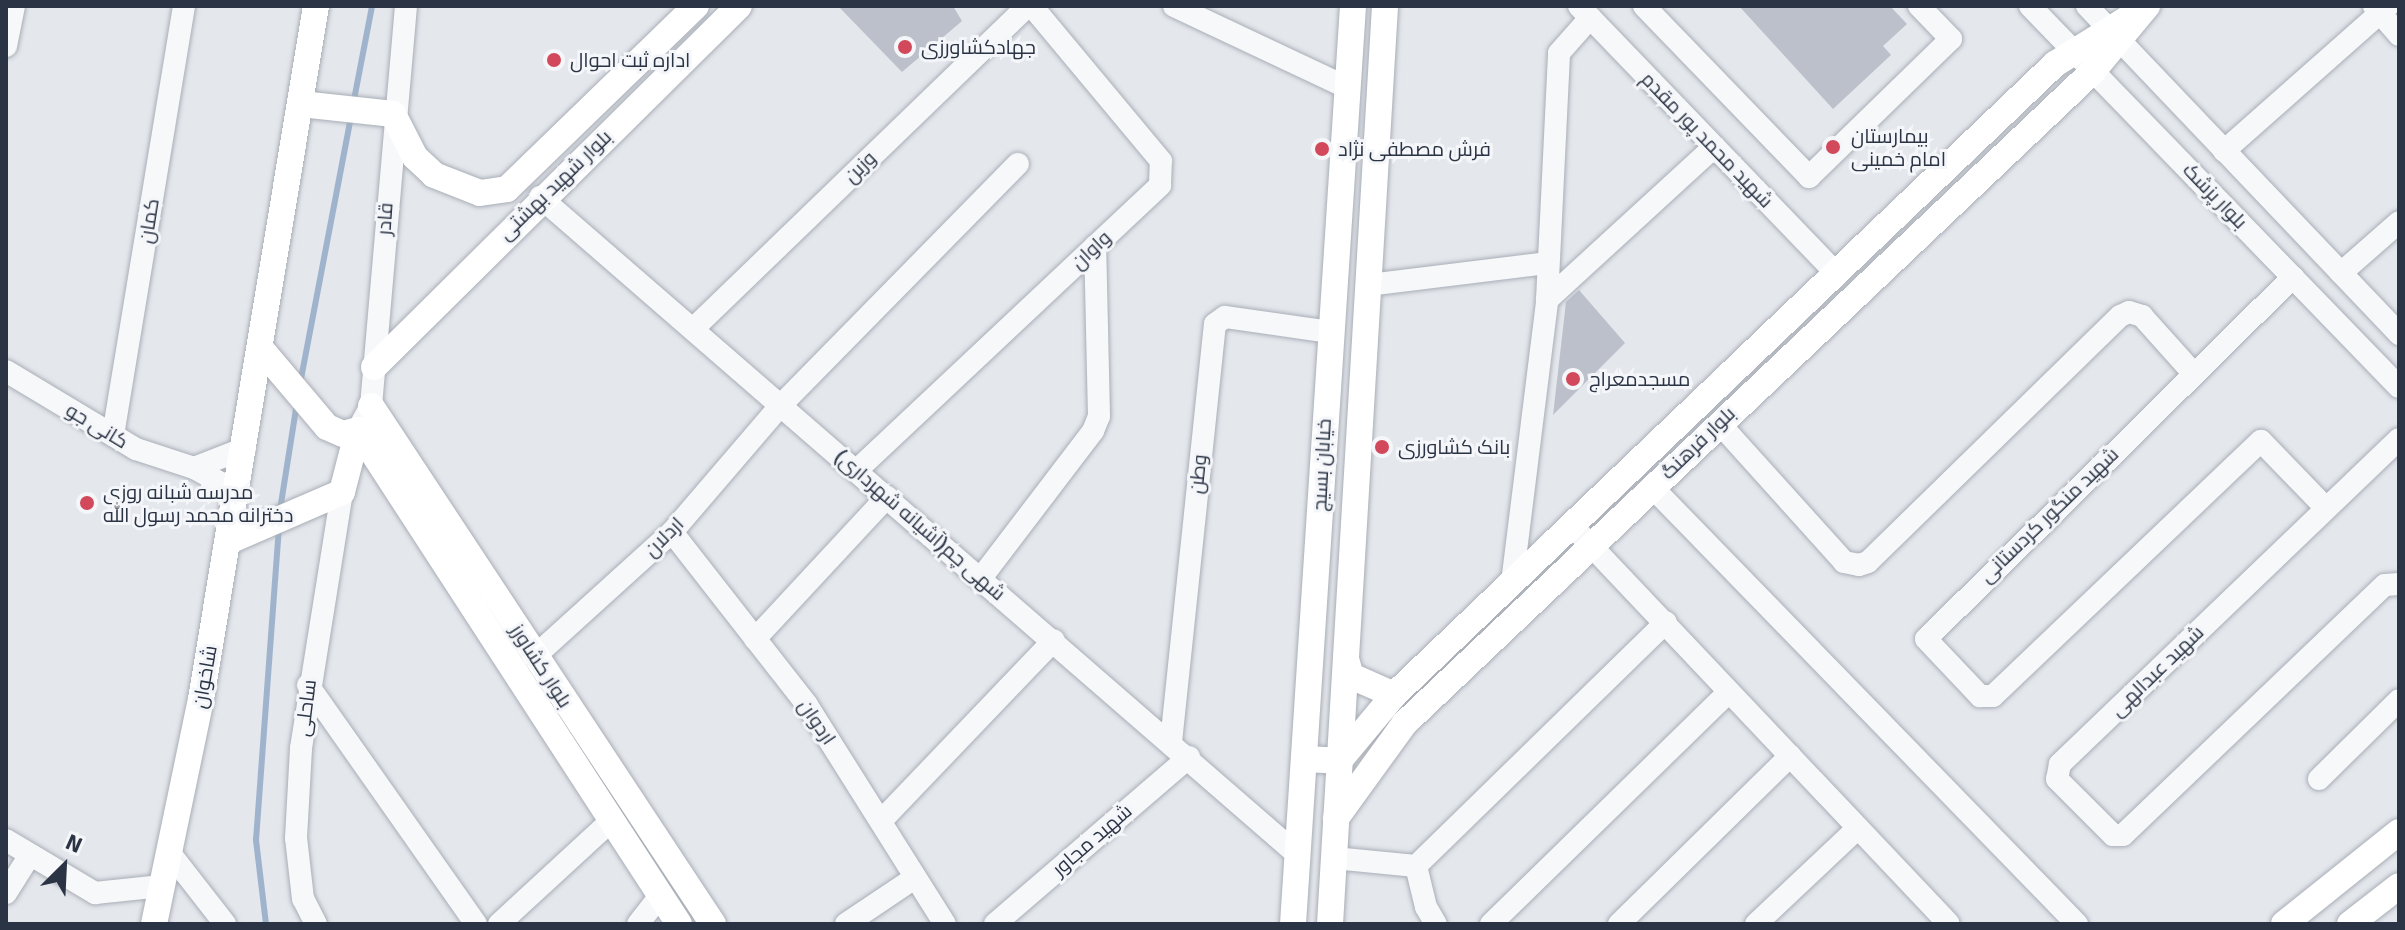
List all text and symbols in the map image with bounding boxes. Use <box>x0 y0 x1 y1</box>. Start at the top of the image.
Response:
place label: جهادکشاورزی <box>921 35 1036 59</box>
marker: جهادکشاورزی <box>896 38 914 56</box>
place label: اداره ثبت احوال <box>570 48 690 72</box>
marker: اداره ثبت احوال <box>545 51 563 69</box>
street label: شهید محمد پور مقدم <box>1636 67 1778 213</box>
place label: بیمارستان امام خمینی <box>1851 124 1946 171</box>
street label: بلوار شهید بهشتی <box>493 125 617 245</box>
marker: بیمارستان امام خمینی <box>1822 136 1844 158</box>
place label: فرش مصطفی نژاد <box>1338 137 1491 161</box>
marker: فرش مصطفی نژاد <box>1313 140 1331 158</box>
street label: وزین <box>839 146 881 188</box>
street label: بلوار پزشک <box>2178 158 2252 234</box>
street label: کمان <box>134 197 164 245</box>
street label: قادر <box>372 202 398 236</box>
street label: واوان <box>1066 226 1116 274</box>
place label: مسجدمعراج <box>1589 367 1690 391</box>
marker: مسجدمعراج <box>1564 370 1582 388</box>
street label: کانی جو <box>61 398 133 454</box>
street label: بلوار فرهنگ <box>1656 402 1740 484</box>
street label: خیابان بسیج <box>1308 418 1336 512</box>
place label: بانک کشاورزی <box>1398 435 1510 459</box>
marker: بانک کشاورزی <box>1373 438 1391 456</box>
street label: شهید منگور کردستانی <box>1974 442 2124 588</box>
street label: شهی چم(آشیانه شهرداری) <box>830 444 1010 606</box>
street label: وطن <box>1184 453 1212 495</box>
place label: مدرسه شبانه روزی دخترانه محمد رسول الله <box>103 480 293 527</box>
marker: مدرسه شبانه روزی دخترانه محمد رسول الله <box>78 494 96 512</box>
street label: اردلان <box>639 512 689 562</box>
street label: بلوار کشاورز <box>505 620 577 712</box>
street label: شهید عبدالهی <box>2105 620 2209 722</box>
street label: شاخوان <box>188 644 222 710</box>
street label: ساحلی <box>291 678 321 738</box>
street label: اردوان <box>793 695 841 749</box>
street label: شهید مجاور <box>1047 799 1137 881</box>
north arrow <box>24 826 104 906</box>
text: N <box>61 828 86 859</box>

